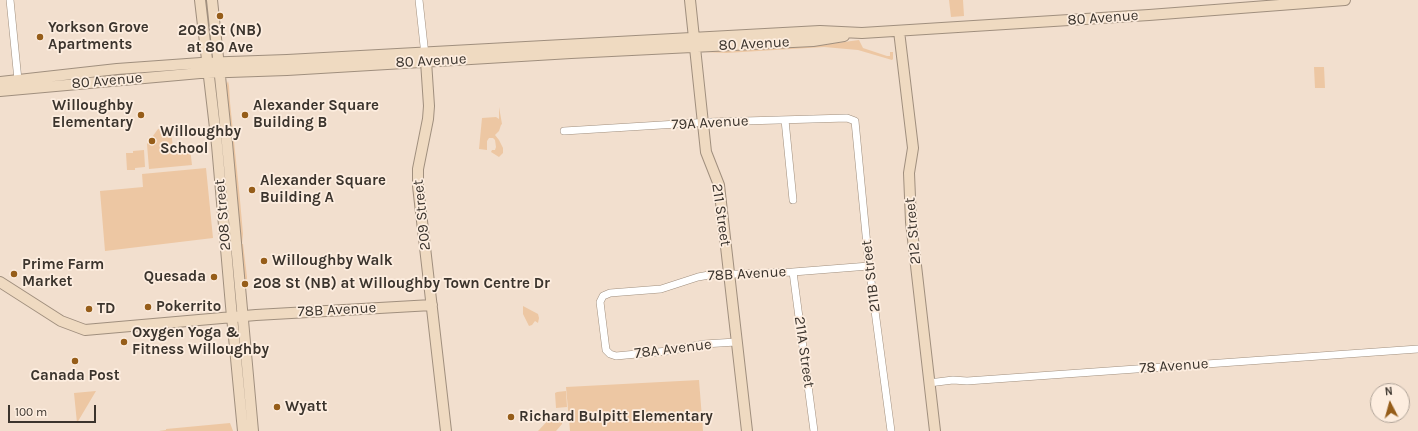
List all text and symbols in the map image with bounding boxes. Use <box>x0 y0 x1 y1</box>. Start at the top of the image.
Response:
street label: 80 Avenue <box>1067 7 1139 29</box>
marker: 208 St (NB) at 80 Ave <box>215 11 225 21</box>
place label: Yorkson Grove Apartments <box>48 19 149 54</box>
place label: 208 St (NB) at 80 Ave <box>178 22 262 57</box>
marker: Yorkson Grove Apartments <box>35 32 45 42</box>
street label: 80 Avenue <box>718 33 790 55</box>
street label: 80 Avenue <box>395 50 467 72</box>
street label: 80 Avenue <box>71 69 143 93</box>
place label: Willoughby Elementary <box>52 97 133 132</box>
place label: Alexander Square Building B <box>253 97 379 132</box>
marker: Willoughby Elementary <box>136 110 146 120</box>
marker: Alexander Square Building B <box>240 110 250 120</box>
street label: 79A Avenue <box>671 112 749 134</box>
place label: Willoughby School <box>160 123 241 158</box>
marker: Willoughby School <box>147 136 157 146</box>
place label: Alexander Square Building A <box>260 172 386 207</box>
street label: 208 Street <box>211 179 235 251</box>
street label: 209 Street <box>409 179 435 251</box>
street label: 211 Street <box>708 182 734 248</box>
marker: Alexander Square Building A <box>247 185 257 195</box>
street label: 212 Street <box>901 197 925 265</box>
street label: 211B Street <box>858 239 884 313</box>
place label: Willoughby Walk <box>272 252 393 270</box>
place label: Prime Farm Market <box>22 256 104 291</box>
marker: Willoughby Walk <box>259 256 269 266</box>
street label: 78B Avenue <box>707 263 787 285</box>
place label: Quesada <box>144 268 206 286</box>
marker: Prime Farm Market <box>9 269 19 279</box>
marker: Quesada <box>209 272 219 282</box>
place label: 208 St (NB) at Willoughby Town Centre Dr <box>253 275 550 293</box>
marker: 208 St (NB) at Willoughby Town Centre Dr <box>240 279 250 289</box>
place label: Pokerrito <box>156 298 221 316</box>
street label: 78B Avenue <box>297 299 377 321</box>
place label: TD <box>97 300 115 318</box>
marker: Pokerrito <box>143 302 153 312</box>
marker: TD <box>84 304 94 314</box>
street label: 211A Street <box>790 315 818 389</box>
place label: Oxygen Yoga & Fitness Willoughby <box>132 324 269 359</box>
street label: 78A Avenue <box>633 335 713 363</box>
marker: Oxygen Yoga & Fitness Willoughby <box>119 337 129 347</box>
street label: 78 Avenue <box>1139 355 1209 377</box>
marker: Canada Post <box>70 356 80 366</box>
place label: Canada Post <box>30 367 120 385</box>
north arrow <box>1370 383 1410 423</box>
text: N <box>1384 385 1393 398</box>
scale bar <box>10 397 98 423</box>
place label: Wyatt <box>285 398 327 416</box>
marker: Wyatt <box>272 402 282 412</box>
text: 100 m <box>15 405 47 419</box>
place label: Richard Bulpitt Elementary <box>519 408 713 426</box>
marker: Richard Bulpitt Elementary <box>506 412 516 422</box>

